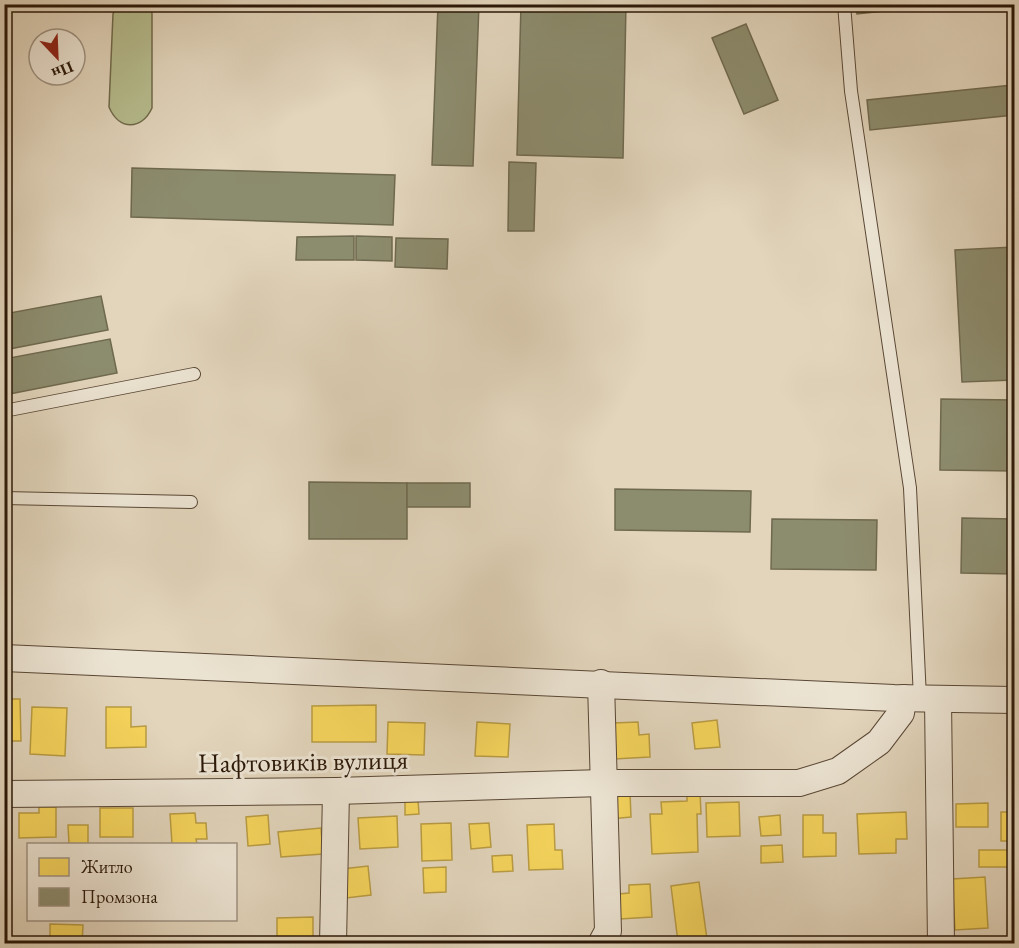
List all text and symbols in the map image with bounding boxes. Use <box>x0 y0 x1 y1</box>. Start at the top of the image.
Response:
north arrow <box>27 27 87 87</box>
text: Пн <box>48 56 77 84</box>
street label: Нафтовиків вулиця <box>198 742 408 780</box>
legend <box>27 843 237 921</box>
text: Житло <box>80 855 133 878</box>
text: Промзона <box>81 885 158 908</box>

